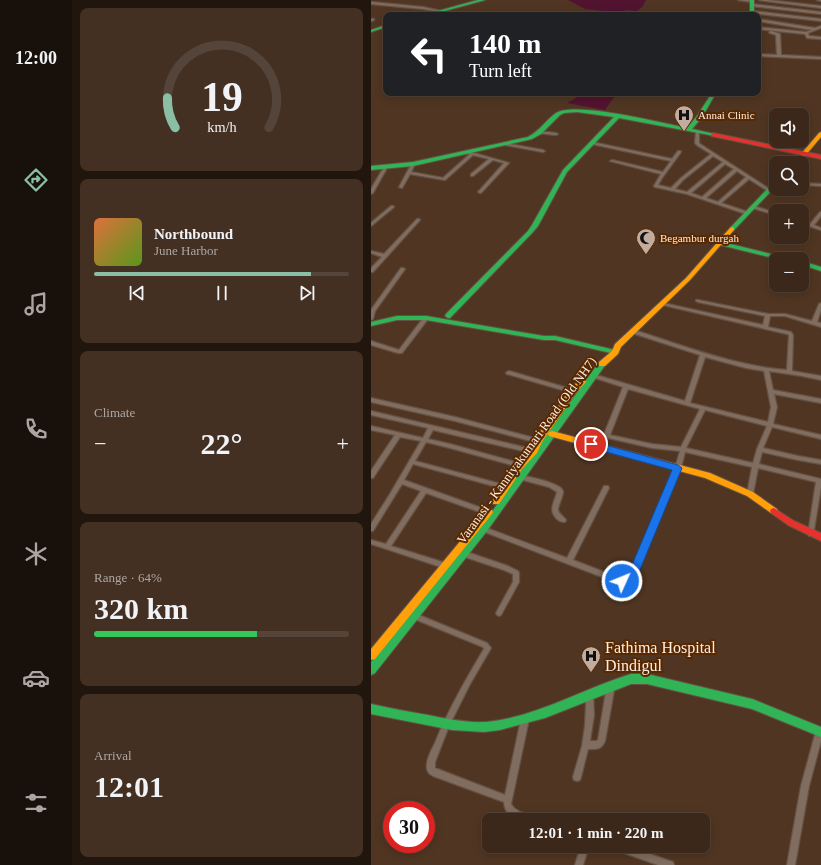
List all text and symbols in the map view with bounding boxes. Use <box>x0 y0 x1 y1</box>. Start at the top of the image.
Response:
icon: left <box>403 28 455 80</box>
text: 140 m <box>469 28 541 59</box>
text: 12:00 <box>15 48 57 68</box>
text: Turn left <box>469 61 532 81</box>
text: 19 <box>201 74 242 120</box>
hospital icon: Annai Clinic <box>673 104 695 132</box>
map controls <box>769 108 809 292</box>
button: sound <box>769 108 809 148</box>
place label: Annai Clinic <box>698 109 755 121</box>
text: km/h <box>207 118 236 134</box>
button: search <box>769 156 809 196</box>
icon: directions <box>22 166 50 194</box>
button: + <box>769 204 809 244</box>
text: Northbound <box>154 226 233 242</box>
mosque icon: Begambur durgah <box>635 227 657 255</box>
place label: Begambur durgah <box>660 232 739 244</box>
text: June Harbor <box>154 243 218 258</box>
button: − <box>769 252 809 292</box>
icon: previous <box>126 282 148 304</box>
icon: pause <box>211 282 233 304</box>
icon: next <box>296 282 318 304</box>
icon: music <box>22 290 50 318</box>
street label: Varanasi - Kanniyakumari Road (Old NH7) <box>454 354 599 547</box>
text: Climate <box>94 405 135 420</box>
icon: phone <box>22 415 50 443</box>
text: 22° <box>201 427 243 460</box>
pin <box>574 427 608 461</box>
text: − <box>94 431 106 456</box>
text: + <box>337 431 349 456</box>
icon: arrive <box>580 433 602 455</box>
icon: climate <box>22 540 50 568</box>
position arrow <box>601 560 643 602</box>
text: Range · 64% <box>94 570 162 585</box>
text: 320 km <box>94 592 188 625</box>
place label: Fathima Hospital Dindigul <box>605 639 716 675</box>
hospital icon: Fathima Hospital Dindigul <box>580 645 602 673</box>
icon: car <box>22 664 50 692</box>
text: Arrival <box>94 748 132 763</box>
text: 12:01 <box>94 770 164 803</box>
icon: filters <box>22 789 50 817</box>
speed limit sign: 30 <box>383 801 435 853</box>
text: 12:01 · 1 min · 220 m <box>529 825 664 841</box>

